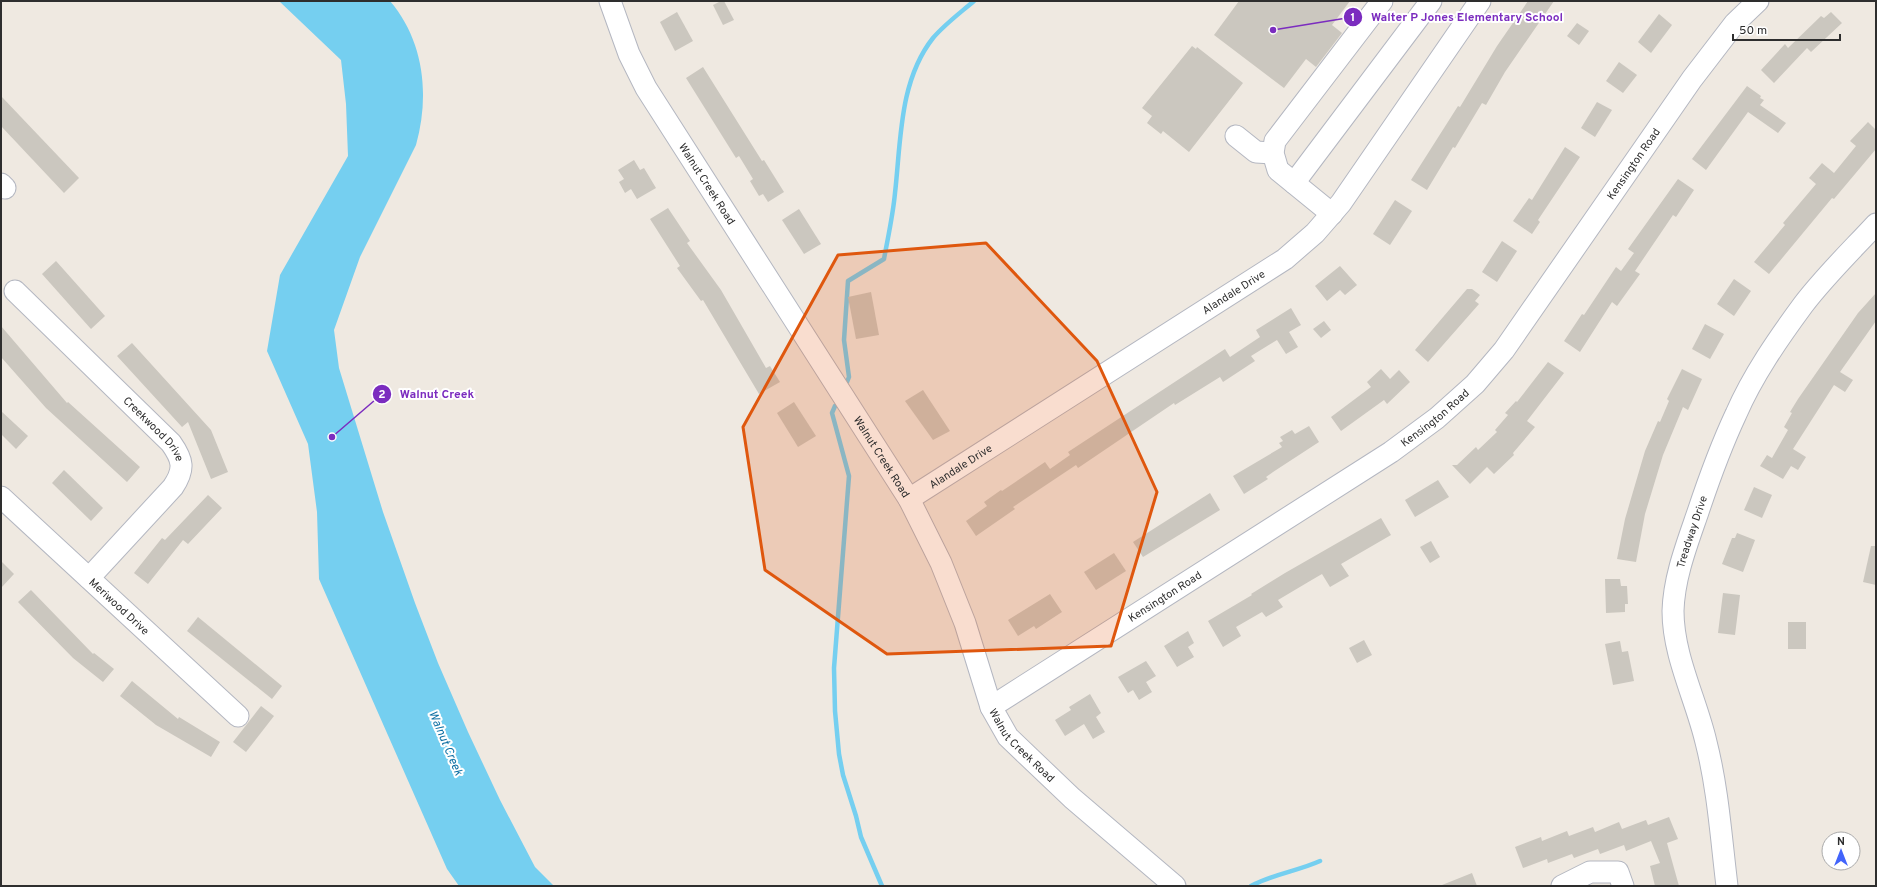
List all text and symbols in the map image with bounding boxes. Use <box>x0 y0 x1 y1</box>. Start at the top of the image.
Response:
callout: Walter P Jones Elementary School <box>1343 5 1571 29</box>
text: 1 <box>1351 10 1355 26</box>
text: Walter P Jones Elementary School <box>1371 10 1563 26</box>
scale bar <box>1733 16 1840 42</box>
text: 50 m <box>1739 23 1767 39</box>
street label: Kensington Road <box>1604 126 1664 203</box>
street label: Walnut Creek Road <box>675 141 738 228</box>
street label: Alandale Drive <box>1200 267 1268 318</box>
callout: Walnut Creek <box>372 382 482 406</box>
text: 2 <box>378 387 386 403</box>
text: Walnut Creek <box>400 387 474 403</box>
street label: Kensington Road <box>1398 387 1473 450</box>
street label: Creekwood Drive <box>120 394 186 464</box>
street label: Walnut Creek Road <box>850 414 912 501</box>
street label: Alandale Drive <box>927 442 995 492</box>
street label: Treadway Drive <box>1674 494 1711 570</box>
street label: Kensington Road <box>1126 569 1205 626</box>
street label: Meriwood Drive <box>85 576 152 638</box>
street label: Walnut Creek Road <box>985 706 1057 786</box>
water label: Walnut Creek <box>424 709 466 779</box>
north arrow <box>1821 831 1861 871</box>
text: N <box>1837 835 1845 849</box>

